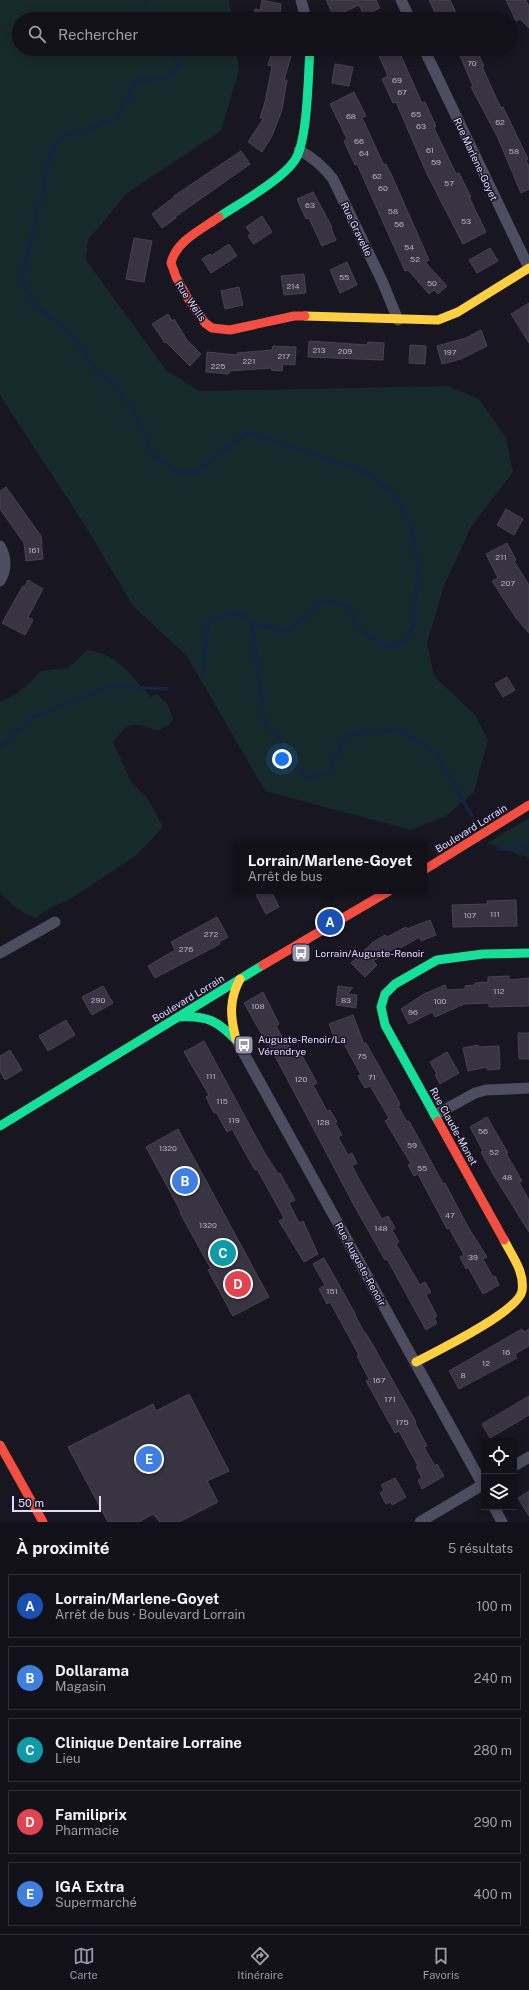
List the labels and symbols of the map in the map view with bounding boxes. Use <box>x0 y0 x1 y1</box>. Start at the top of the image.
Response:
house number: 70 <box>467 58 477 68</box>
house number: 69 <box>392 75 402 85</box>
house number: 67 <box>397 87 407 97</box>
house number: 65 <box>411 109 421 119</box>
house number: 68 <box>346 111 356 121</box>
street label: Rue Marlene-Goyet <box>452 116 501 202</box>
house number: 62 <box>495 117 505 127</box>
house number: 63 <box>416 121 426 131</box>
house number: 66 <box>354 136 364 146</box>
house number: 61 <box>426 145 434 155</box>
house number: 58 <box>509 146 519 156</box>
house number: 64 <box>359 148 369 158</box>
house number: 59 <box>431 157 441 167</box>
house number: 62 <box>372 171 382 181</box>
house number: 57 <box>444 178 454 188</box>
house number: 60 <box>378 183 388 193</box>
house number: 63 <box>305 200 315 210</box>
street label: Rue Gravelle <box>339 200 375 258</box>
house number: 58 <box>388 206 398 216</box>
house number: 53 <box>461 216 471 226</box>
house number: 56 <box>394 219 404 229</box>
house number: 54 <box>404 242 414 252</box>
house number: 52 <box>410 254 420 264</box>
house number: 55 <box>339 272 349 282</box>
house number: 50 <box>427 278 437 288</box>
street label: Rue Wells <box>173 279 209 323</box>
house number: 214 <box>286 281 300 291</box>
house number: 213 <box>312 345 326 355</box>
house number: 209 <box>338 346 352 356</box>
house number: 197 <box>444 347 457 357</box>
house number: 217 <box>278 351 291 361</box>
house number: 221 <box>243 356 255 366</box>
house number: 225 <box>211 361 225 371</box>
house number: 161 <box>28 545 40 555</box>
house number: 211 <box>495 552 507 562</box>
house number: 207 <box>501 578 515 588</box>
your location <box>272 749 292 769</box>
street label: Boulevard Lorrain <box>433 801 509 855</box>
pin: A <box>317 907 343 937</box>
house number: 111 <box>490 909 500 919</box>
house number: 107 <box>464 910 477 920</box>
house number: 272 <box>204 929 218 939</box>
bus stop icon: Lorrain/Auguste-Renoir <box>290 942 312 964</box>
house number: 276 <box>179 944 193 954</box>
place label: Lorrain/Auguste-Renoir <box>315 947 424 959</box>
street label: Boulevard Lorrain <box>150 972 226 1024</box>
house number: 112 <box>493 986 505 996</box>
house number: 290 <box>91 995 105 1005</box>
house number: 83 <box>341 995 351 1005</box>
house number: 100 <box>434 996 447 1006</box>
house number: 108 <box>251 1001 265 1011</box>
house number: 96 <box>408 1007 418 1017</box>
place label: Auguste-Renoir/La Vérendrye <box>258 1033 346 1057</box>
bus stop icon: Auguste-Renoir/La Vérendrye <box>233 1034 255 1056</box>
house number: 75 <box>357 1051 367 1061</box>
house number: 111 <box>206 1071 216 1081</box>
house number: 71 <box>368 1072 376 1082</box>
house number: 120 <box>295 1074 308 1084</box>
street label: Rue Claude-Monet <box>428 1085 480 1167</box>
house number: 115 <box>216 1096 228 1106</box>
house number: 119 <box>228 1115 240 1125</box>
house number: 128 <box>316 1117 330 1127</box>
house number: 56 <box>478 1126 488 1136</box>
house number: 59 <box>407 1140 417 1150</box>
house number: 1320 <box>159 1143 177 1153</box>
house number: 52 <box>489 1147 499 1157</box>
house number: 55 <box>417 1163 427 1173</box>
pin: B <box>172 1166 198 1196</box>
house number: 48 <box>502 1172 512 1182</box>
house number: 47 <box>445 1210 455 1220</box>
house number: 1320 <box>199 1220 217 1230</box>
street label: Rue Auguste-Renoir <box>333 1220 389 1308</box>
house number: 148 <box>374 1223 388 1233</box>
pin: C <box>210 1238 236 1268</box>
house number: 39 <box>468 1252 478 1262</box>
pin: D <box>225 1269 251 1299</box>
house number: 151 <box>326 1286 338 1296</box>
house number: 16 <box>502 1347 510 1357</box>
house number: 12 <box>482 1358 490 1368</box>
house number: 8 <box>460 1370 466 1380</box>
house number: 167 <box>373 1375 386 1385</box>
house number: 171 <box>384 1394 396 1404</box>
house number: 175 <box>395 1417 409 1427</box>
pin: E <box>136 1444 162 1474</box>
scale bar <box>12 1494 101 1513</box>

